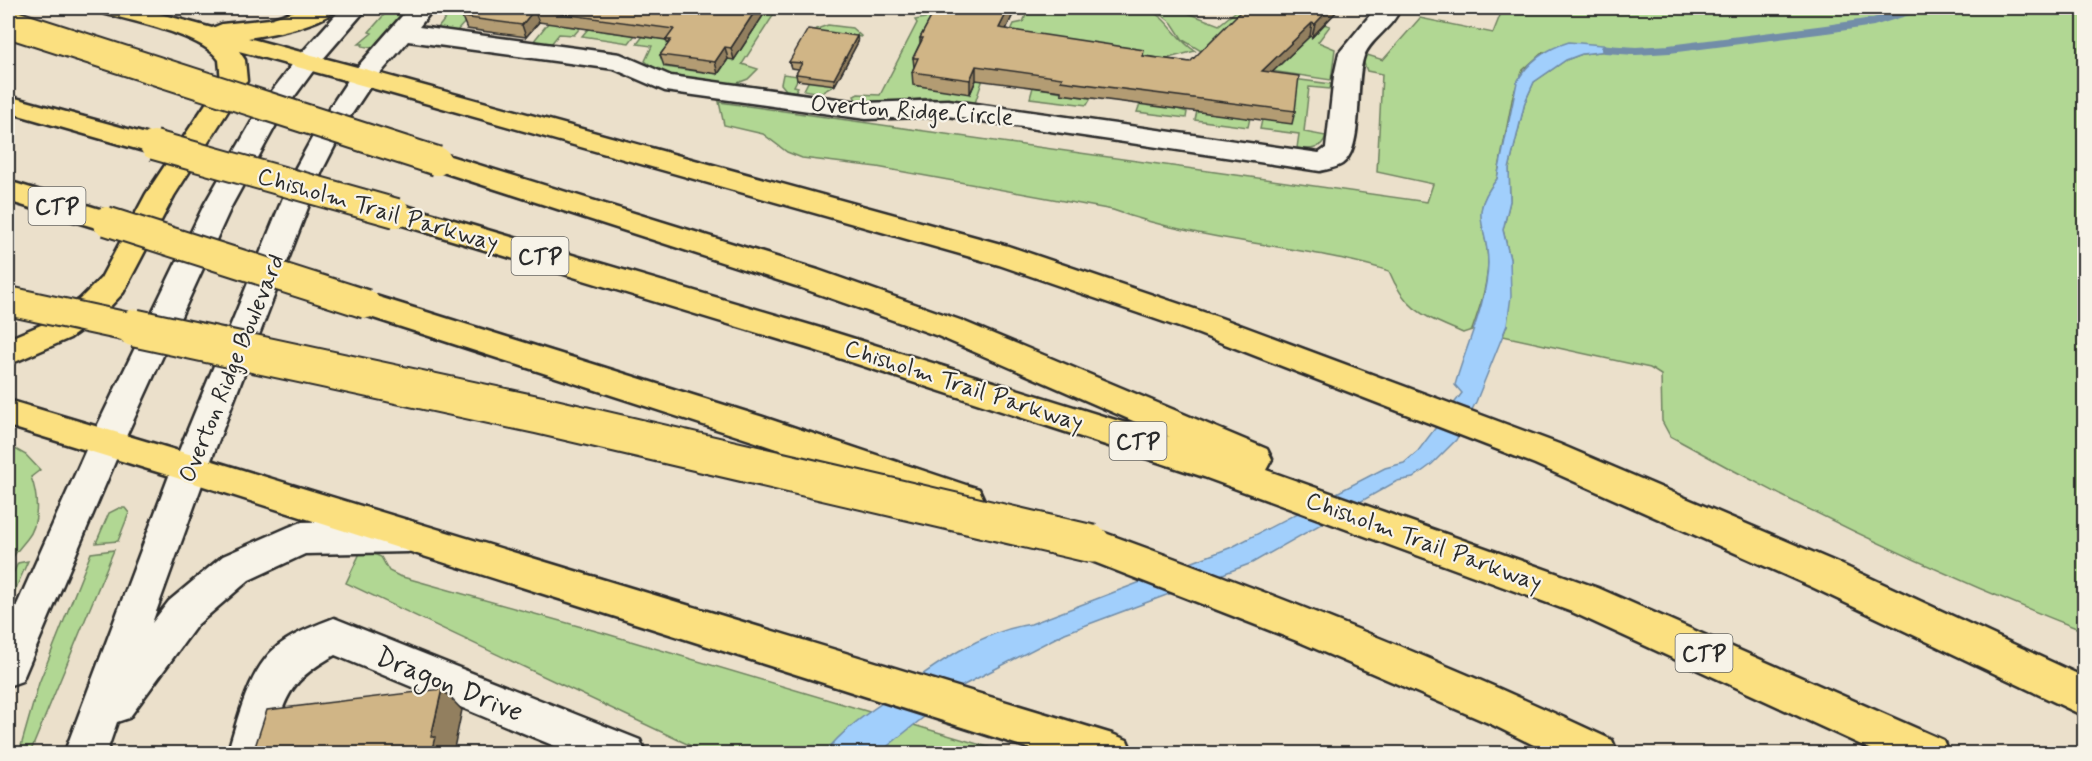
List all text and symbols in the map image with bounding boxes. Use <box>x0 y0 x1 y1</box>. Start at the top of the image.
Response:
street label: Overton Ridge Circle <box>809 89 1015 134</box>
street label: Chisholm Trail Parkway <box>254 161 502 260</box>
road number: CTP <box>28 187 86 225</box>
road number: CTP <box>512 237 568 275</box>
street label: Overton Ridge Boulevard <box>172 250 292 487</box>
street label: Chisholm Trail Parkway <box>840 333 1087 440</box>
road number: CTP <box>1110 422 1166 460</box>
street label: Chisholm Trail Parkway <box>1301 485 1546 600</box>
road number: CTP <box>1676 634 1732 672</box>
street label: Dragon Drive <box>369 639 529 734</box>

